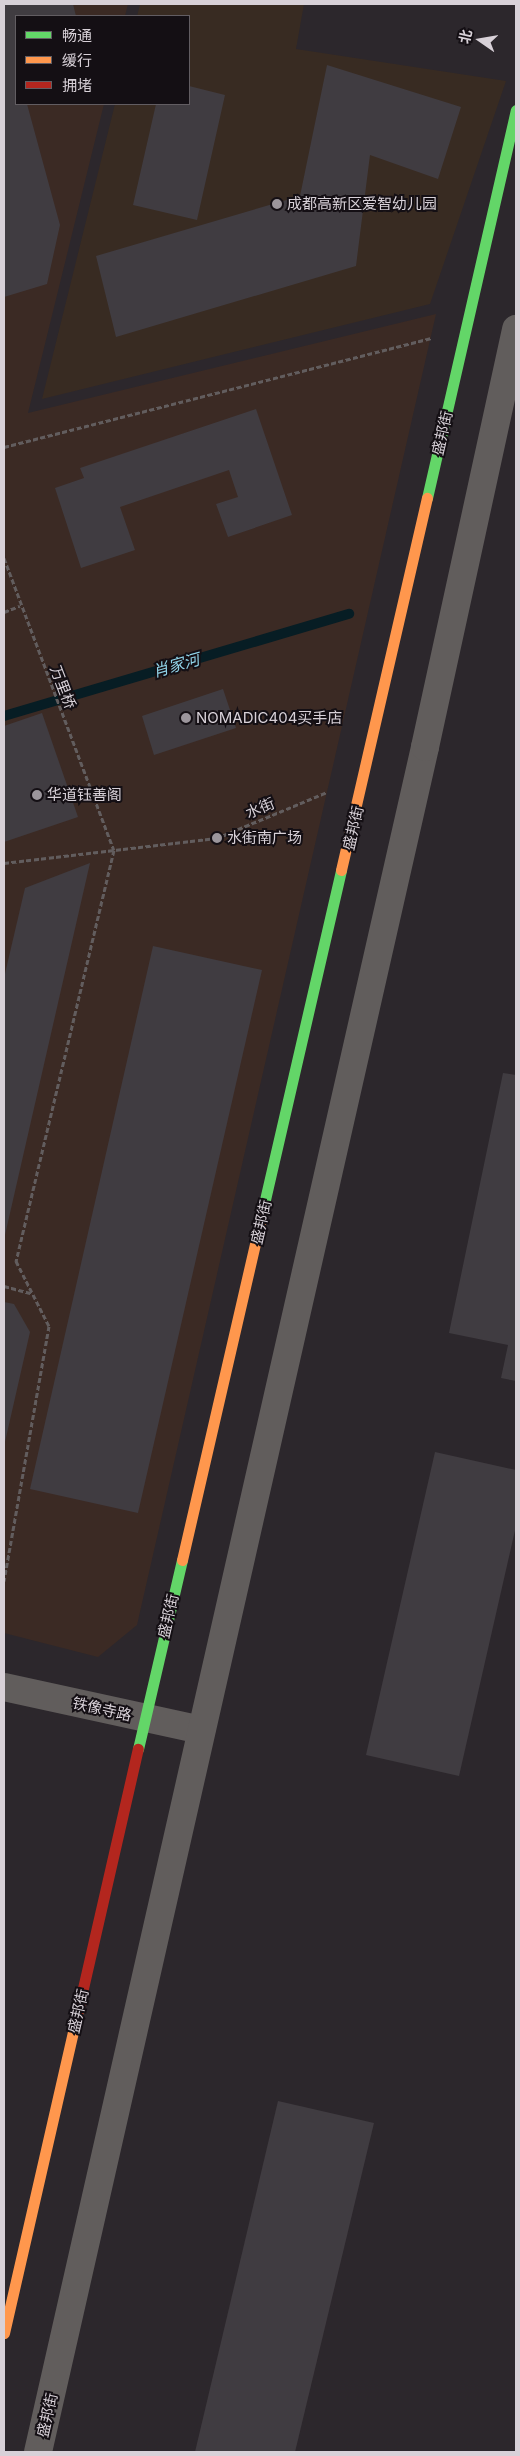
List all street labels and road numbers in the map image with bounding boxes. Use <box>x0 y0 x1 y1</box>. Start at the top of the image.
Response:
street label: 盛邦街 <box>428 409 456 457</box>
street label: 万里桥 <box>47 663 79 711</box>
street label: 水街 <box>243 794 277 822</box>
street label: 盛邦街 <box>339 804 367 852</box>
street label: 盛邦街 <box>247 1198 275 1246</box>
street label: 盛邦街 <box>154 1592 182 1640</box>
street label: 铁像寺路 <box>71 1693 133 1725</box>
street label: 盛邦街 <box>64 1987 92 2035</box>
street label: 盛邦街 <box>33 2391 61 2439</box>

